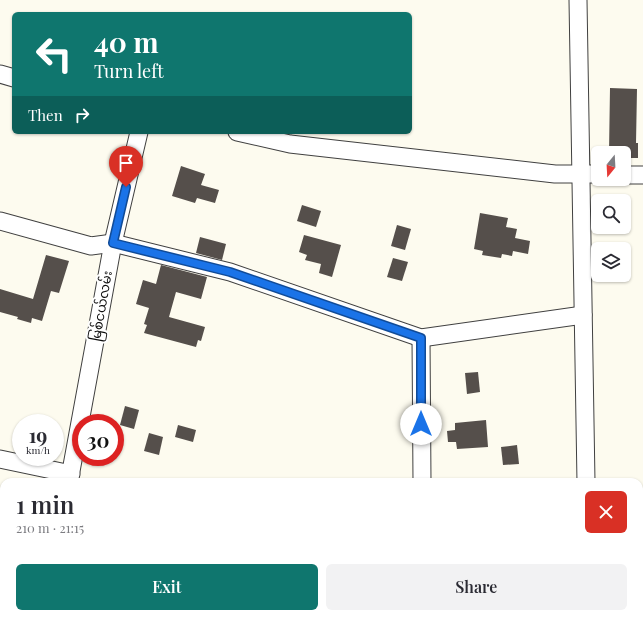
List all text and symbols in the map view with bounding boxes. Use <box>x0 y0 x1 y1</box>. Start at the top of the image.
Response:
text: 40 m <box>94 23 159 60</box>
icon: left <box>28 28 80 80</box>
text: Turn left <box>94 59 164 83</box>
icon: right <box>71 104 93 126</box>
text: Then <box>28 105 63 125</box>
pin <box>109 146 143 187</box>
north arrow <box>591 146 631 186</box>
map controls <box>591 146 631 282</box>
icon: arrive <box>115 152 137 174</box>
button: search <box>591 194 631 234</box>
button: layers <box>591 242 631 282</box>
street label: မြစ်ငယ်လမ်း <box>86 269 118 343</box>
position arrow <box>400 403 442 445</box>
speed limit sign: 30 <box>72 414 124 466</box>
text: 19 <box>29 421 47 448</box>
text: km/h <box>26 443 50 457</box>
text: 1 min <box>16 488 74 520</box>
button: close <box>585 491 627 533</box>
text: 210 m · 21:15 <box>16 519 84 536</box>
button: Exit <box>16 564 318 610</box>
button: Share <box>326 564 627 610</box>

